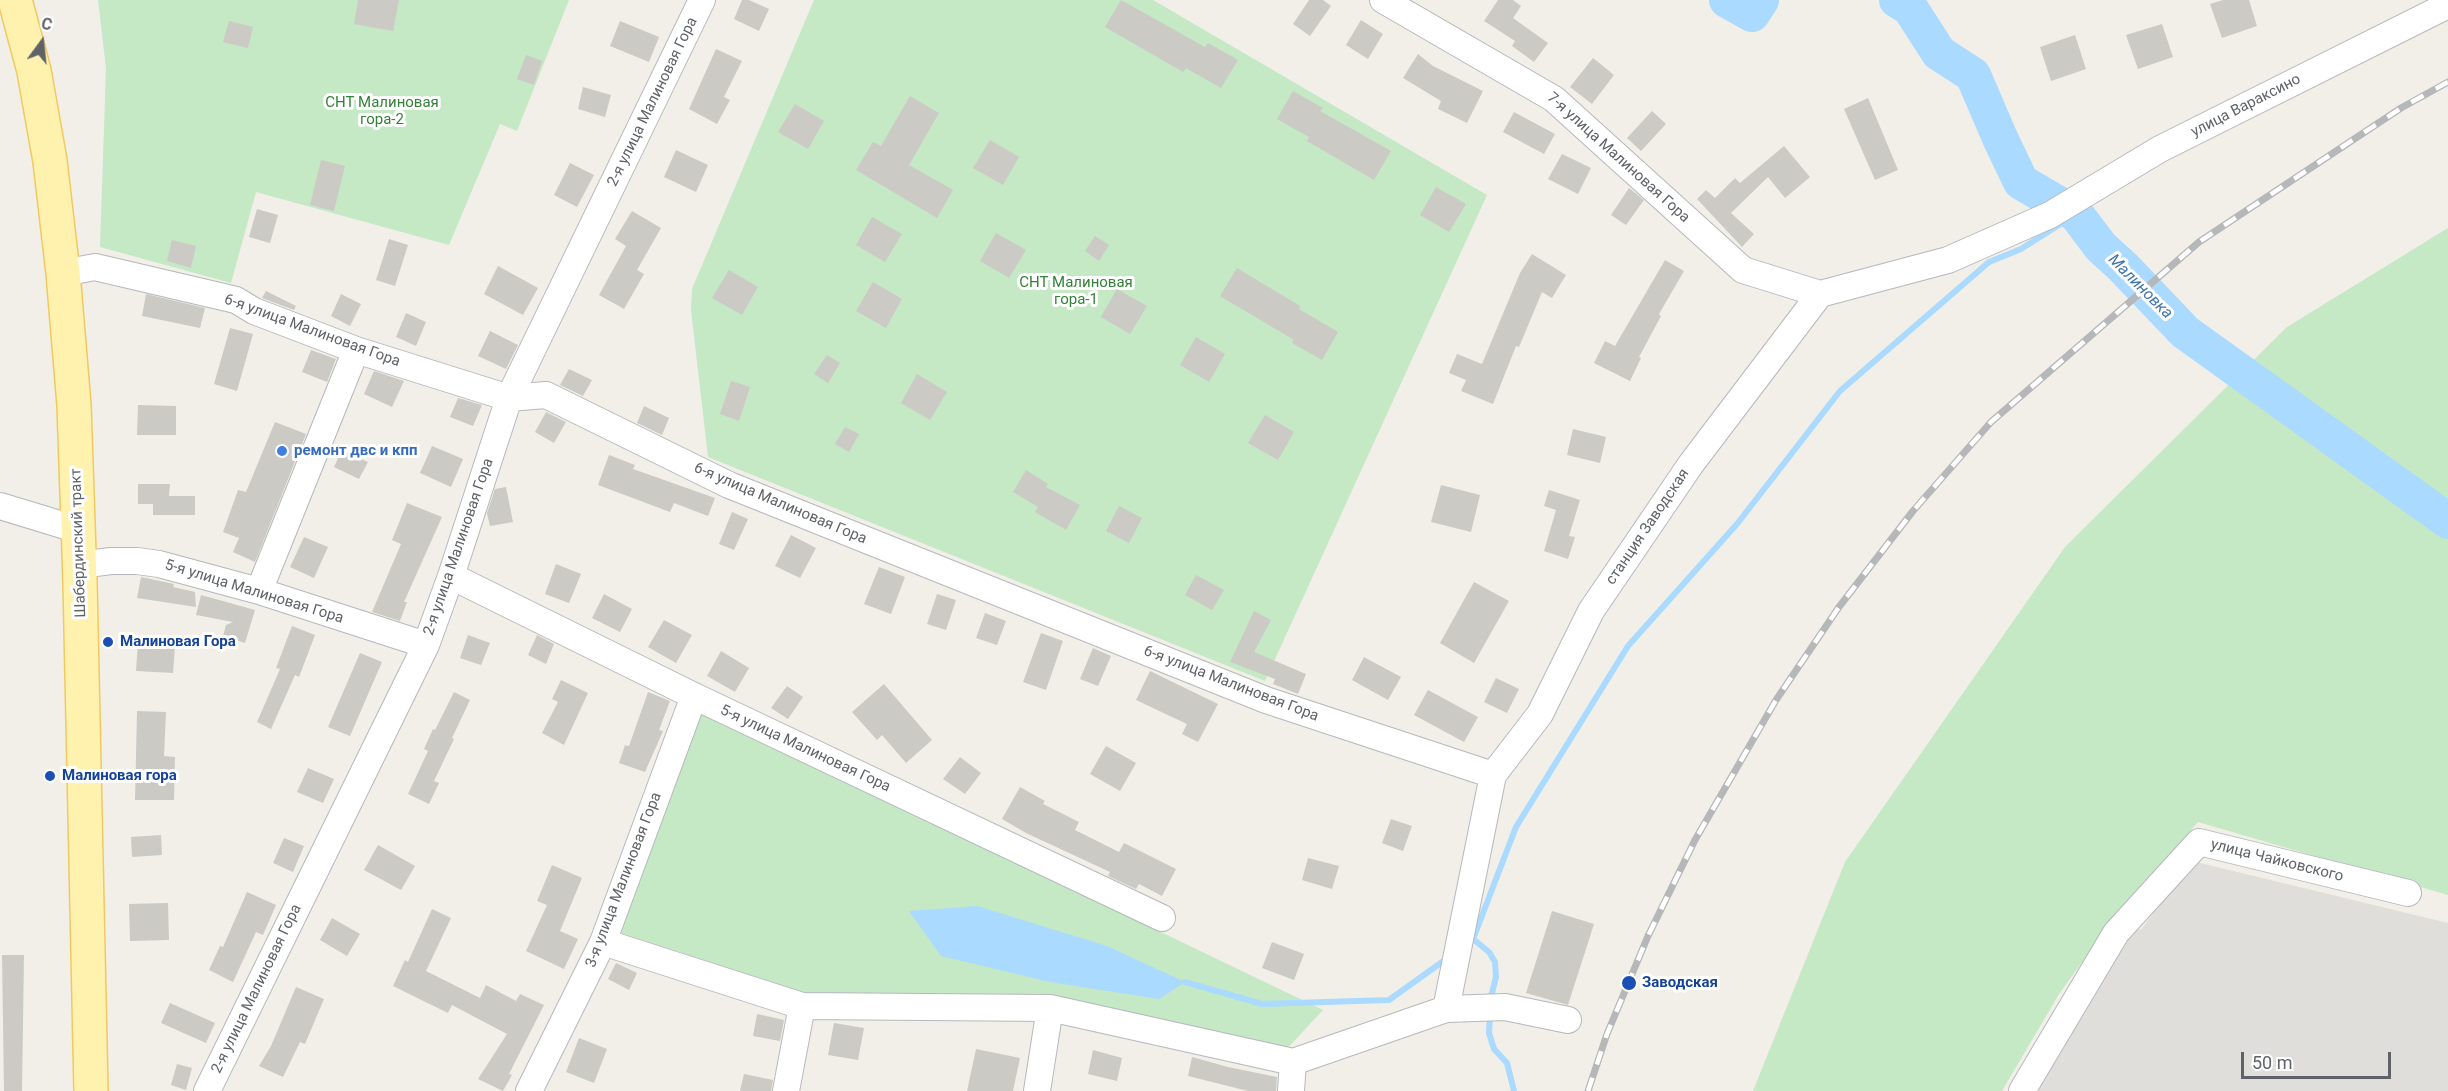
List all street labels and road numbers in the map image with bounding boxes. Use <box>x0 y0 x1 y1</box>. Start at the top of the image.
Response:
street label: 2-я улица Малиновая Гора <box>604 14 702 190</box>
street label: улица Вараксино <box>2188 71 2304 141</box>
street label: 7-я улица Малиновая Гора <box>1543 89 1693 227</box>
street label: 6-я улица Малиновая Гора <box>222 291 402 371</box>
street label: 2-я улица Малиновая Гора <box>420 456 498 638</box>
street label: 6-я улица Малиновая Гора <box>691 459 869 549</box>
street label: станция Заводская <box>1602 465 1694 589</box>
street label: Шабердинский тракт <box>67 468 91 618</box>
street label: 5-я улица Малиновая Гора <box>162 556 346 628</box>
street label: 6-я улица Малиновая Гора <box>1141 642 1321 726</box>
street label: 5-я улица Малиновая Гора <box>717 702 893 796</box>
street label: 3-я улица Малиновая Гора <box>582 790 666 970</box>
street label: улица Чайковского <box>2209 836 2345 886</box>
street label: 2-я улица Малиновая Гора <box>208 901 306 1077</box>

